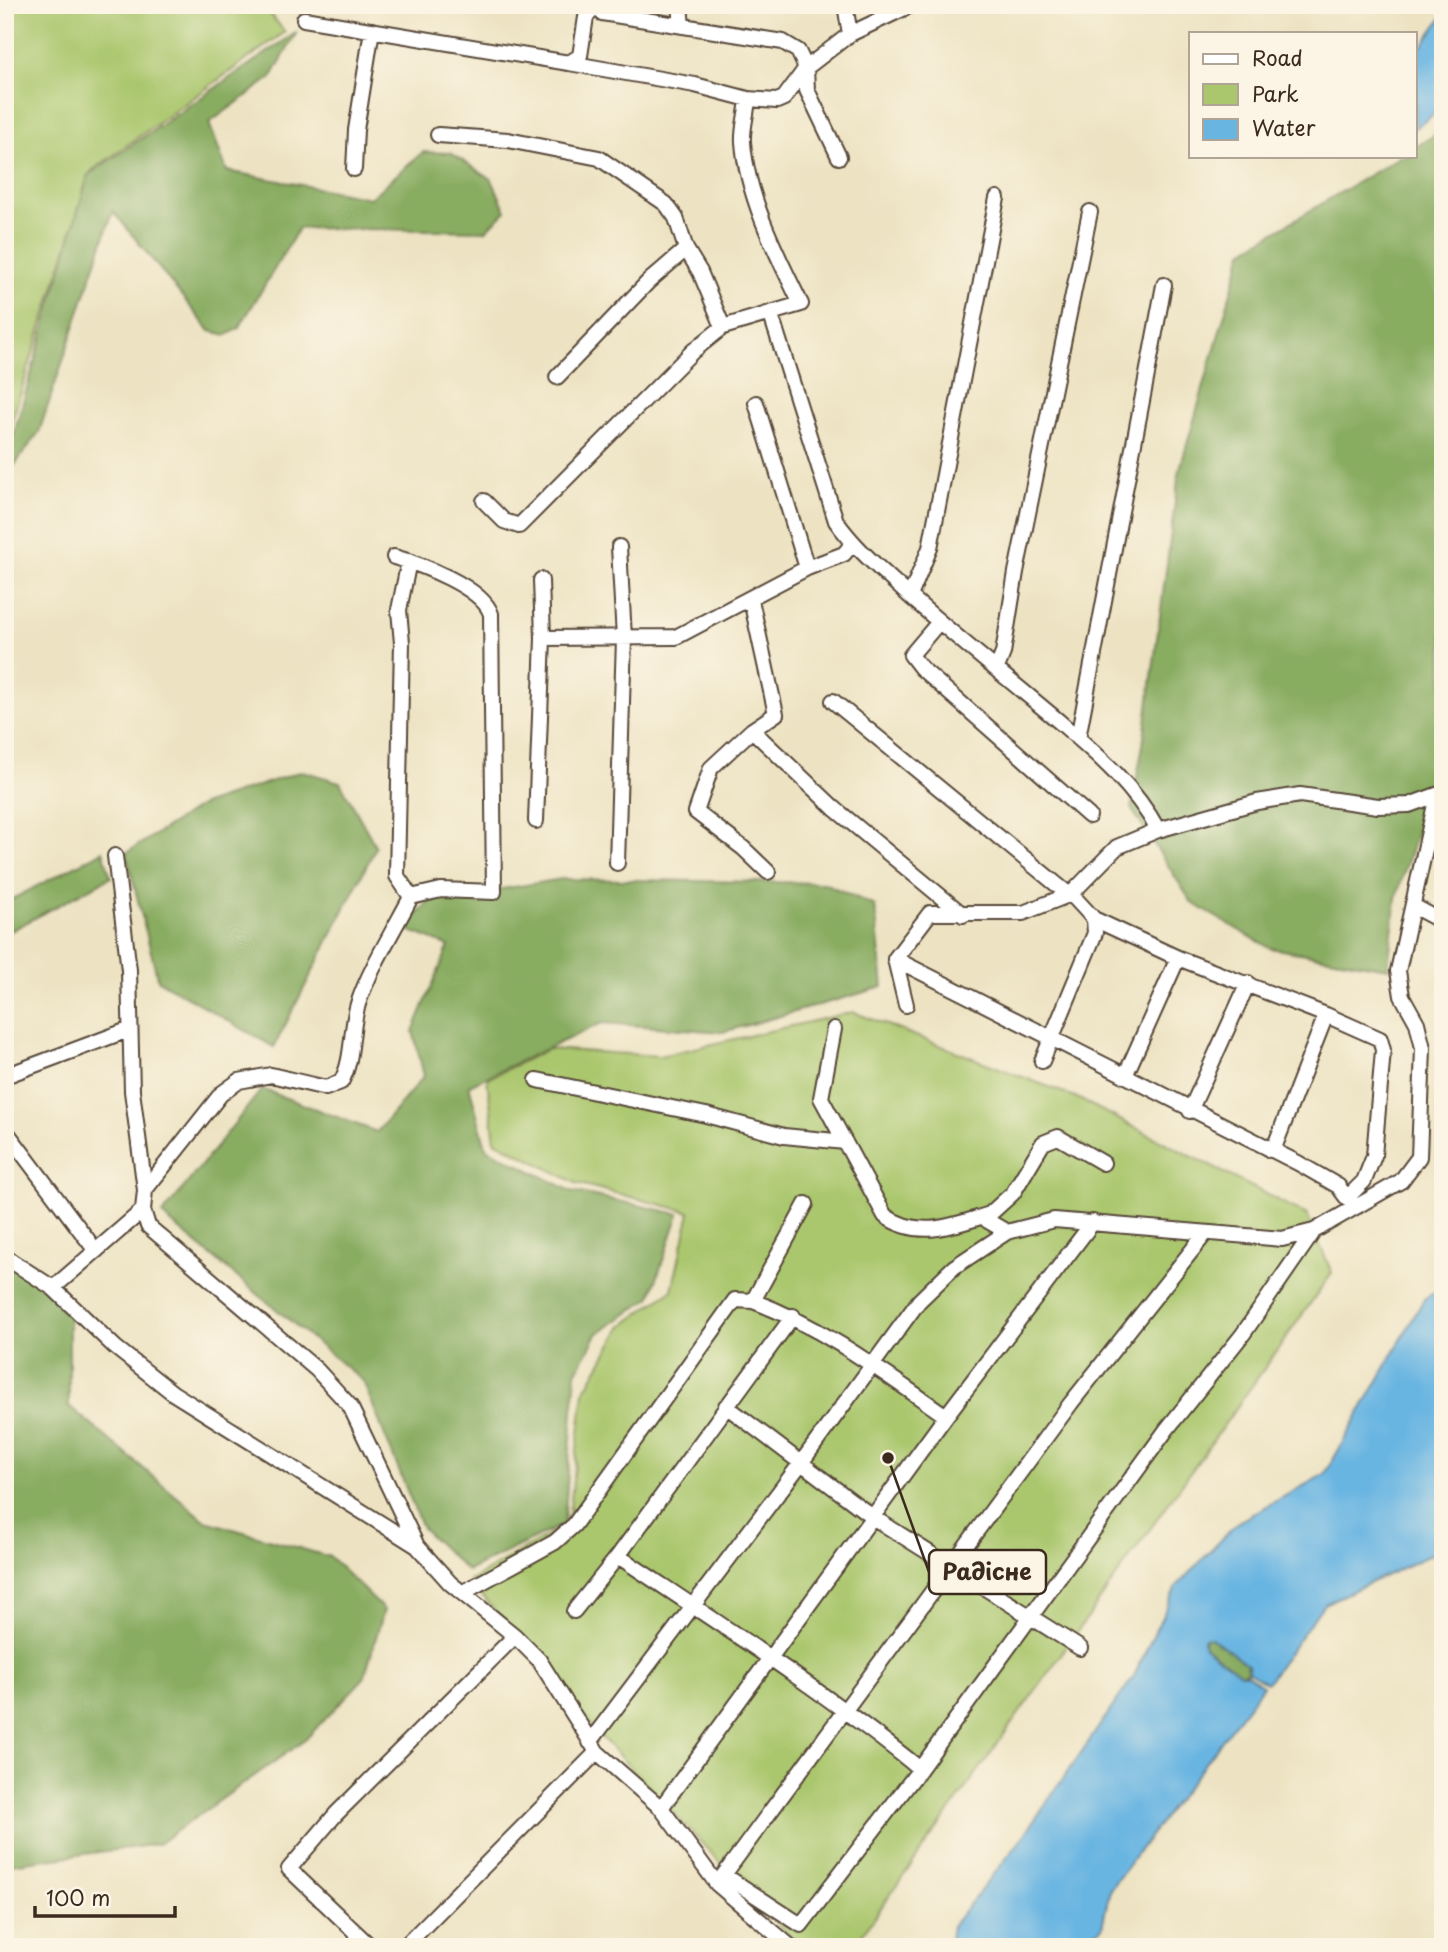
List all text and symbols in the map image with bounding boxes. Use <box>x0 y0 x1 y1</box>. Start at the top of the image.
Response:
legend <box>1189 32 1416 158</box>
text: Road <box>1252 41 1303 73</box>
text: Park <box>1252 77 1299 109</box>
text: Water <box>1252 111 1316 143</box>
callout: Радісне <box>929 1550 1046 1594</box>
text: Радісне <box>942 1553 1032 1588</box>
scale bar <box>35 1875 175 1919</box>
text: 100 m <box>46 1881 110 1913</box>

